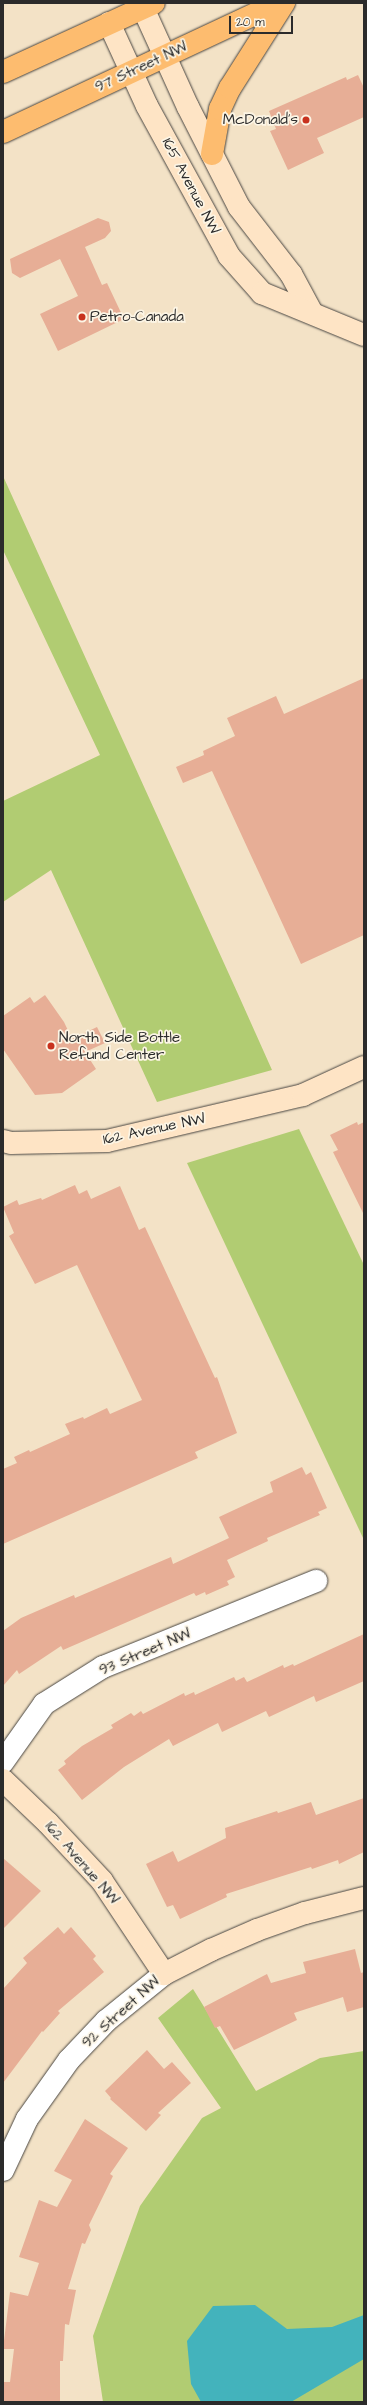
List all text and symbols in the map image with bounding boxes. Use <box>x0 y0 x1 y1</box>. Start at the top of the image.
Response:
scale bar <box>231 8 295 34</box>
text: 20 m <box>236 14 265 31</box>
street label: 97 Street NW <box>92 38 190 96</box>
place label: McDonald's <box>223 111 298 129</box>
marker: McDonald's <box>301 115 311 125</box>
street label: 165 Avenue NW <box>158 135 224 237</box>
place label: Petro-Canada <box>90 308 184 326</box>
marker: Petro-Canada <box>77 312 87 322</box>
place label: North Side Bottle Refund Center <box>59 1028 180 1063</box>
marker: North Side Bottle Refund Center <box>46 1041 56 1051</box>
street label: 162 Avenue NW <box>101 1109 207 1149</box>
street label: 93 Street NW <box>96 1625 194 1679</box>
street label: 162 Avenue NW <box>41 1818 123 1908</box>
street label: 92 Street NW <box>78 1972 164 2052</box>

